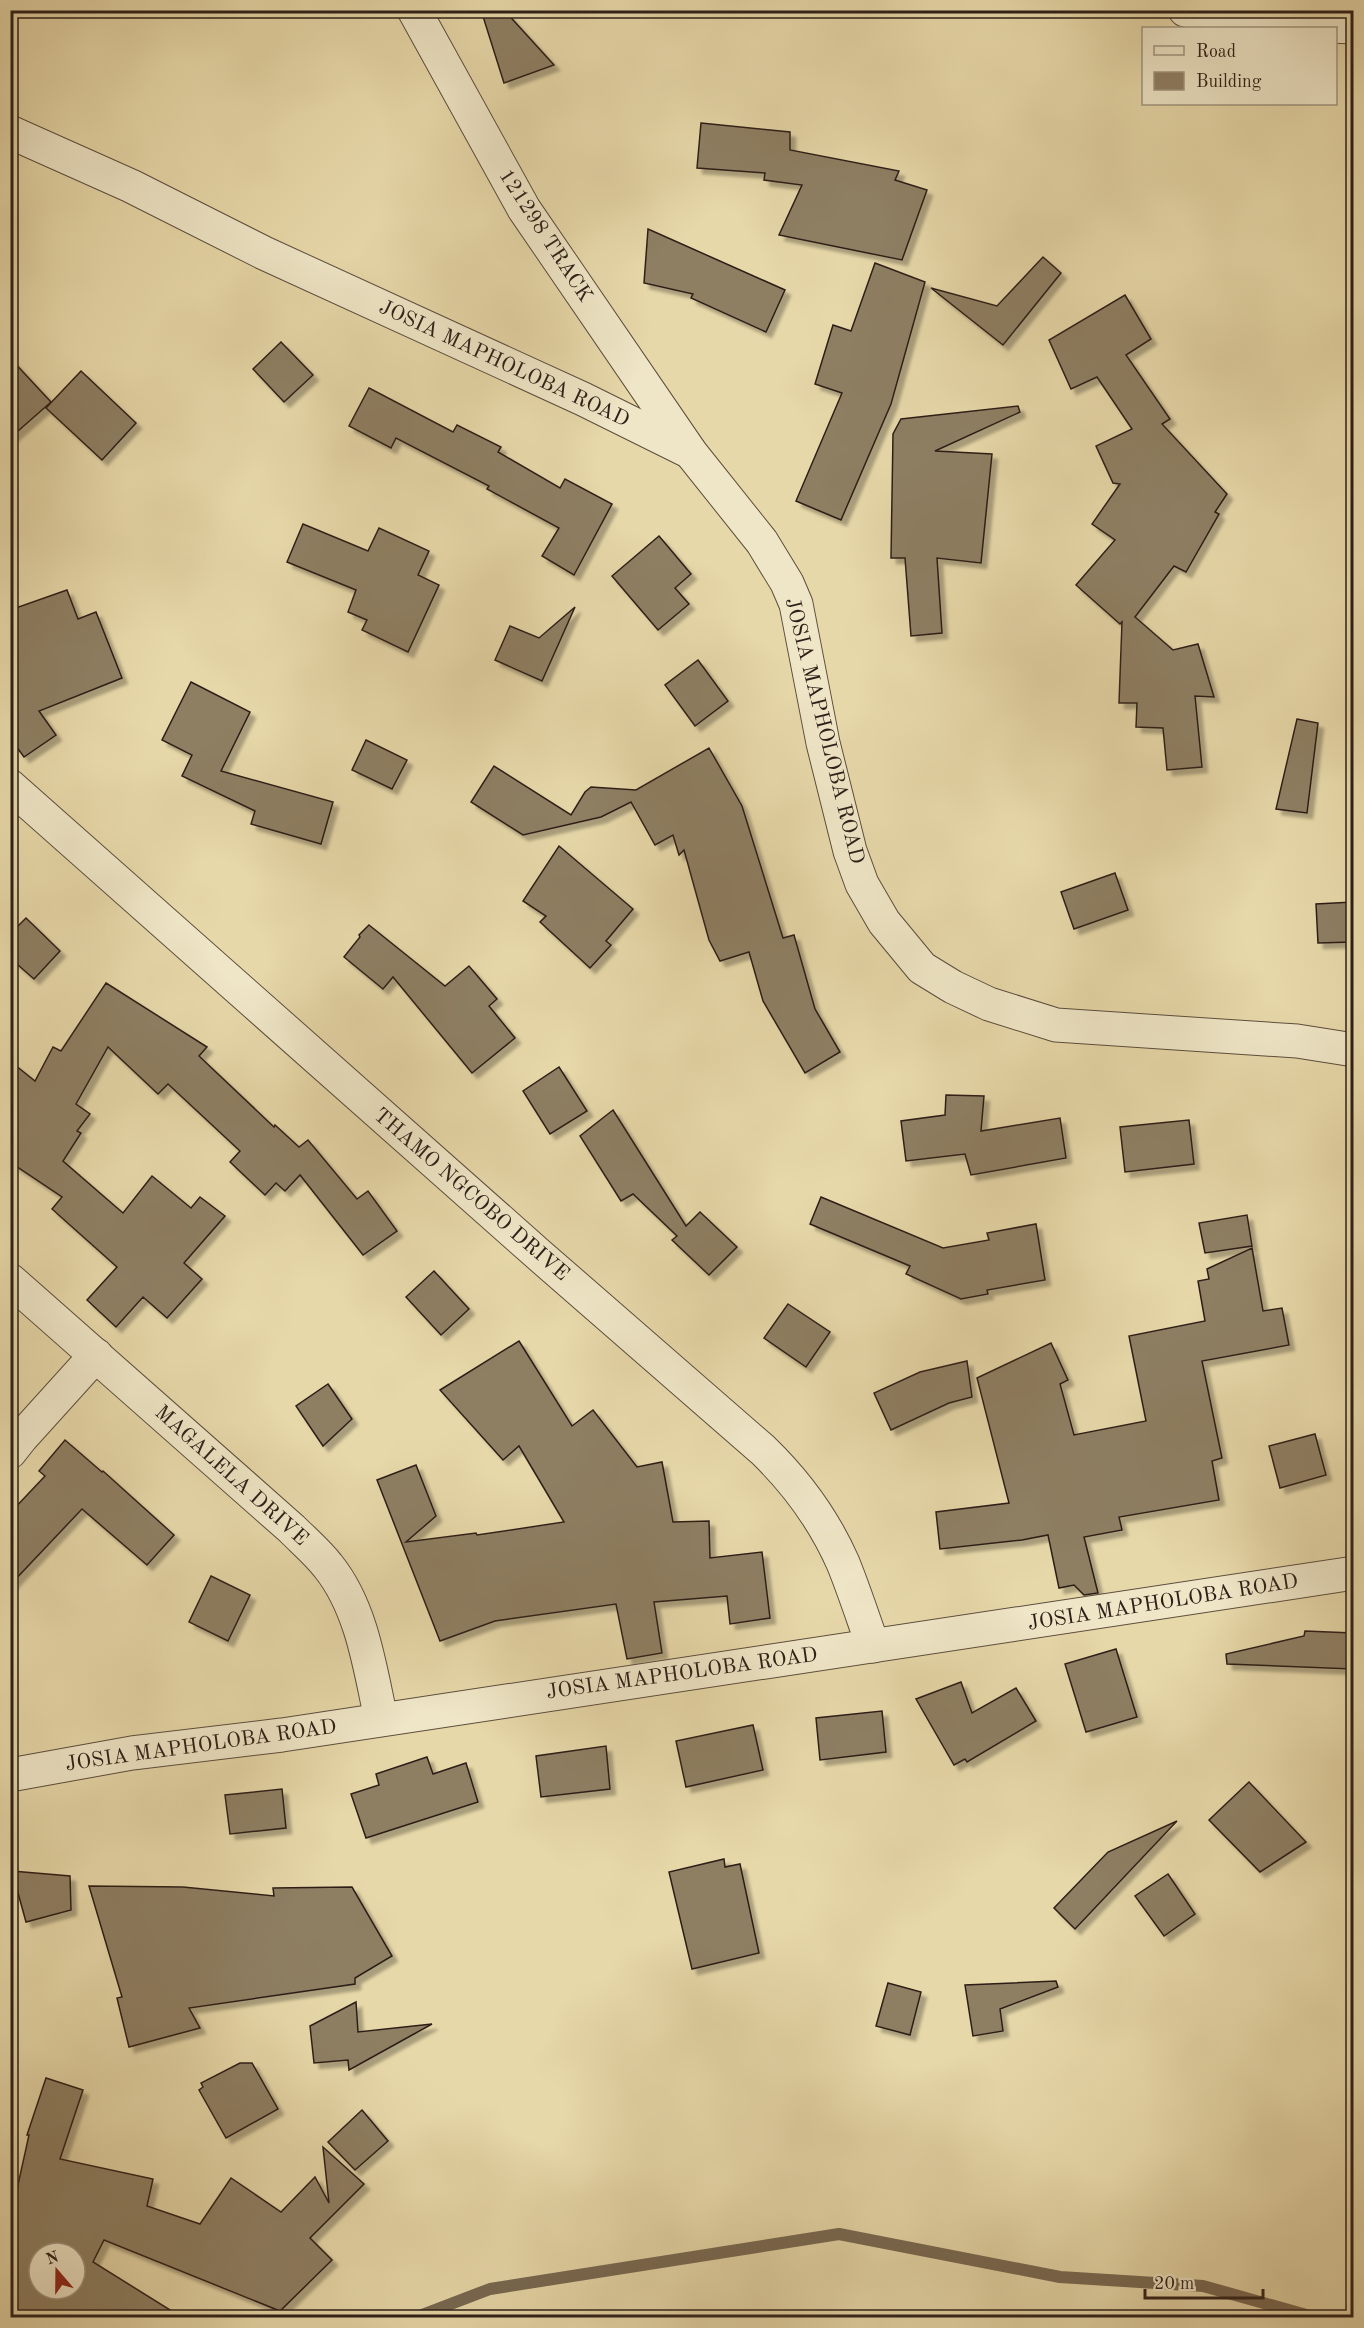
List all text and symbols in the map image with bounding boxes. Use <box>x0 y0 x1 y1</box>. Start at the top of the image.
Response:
legend <box>1142 27 1337 105</box>
text: Road <box>1196 43 1236 61</box>
text: Building <box>1196 73 1262 91</box>
street label: 121298 TRACK <box>494 166 596 306</box>
street label: JOSIA MAPHOLOBA ROAD <box>376 297 632 431</box>
street label: JOSIA MAPHOLOBA ROAD <box>781 596 867 866</box>
street label: THAMO NGCOBO DRIVE <box>369 1105 573 1285</box>
street label: MAGALELA DRIVE <box>150 1402 312 1550</box>
street label: JOSIA MAPHOLOBA ROAD <box>1026 1571 1300 1635</box>
street label: JOSIA MAPHOLOBA ROAD <box>545 1645 819 1703</box>
street label: JOSIA MAPHOLOBA ROAD <box>64 1717 338 1775</box>
north arrow <box>27 2241 87 2301</box>
text: N <box>44 2249 62 2268</box>
scale bar <box>1145 2262 1264 2300</box>
text: 20 m <box>1154 2275 1194 2293</box>

